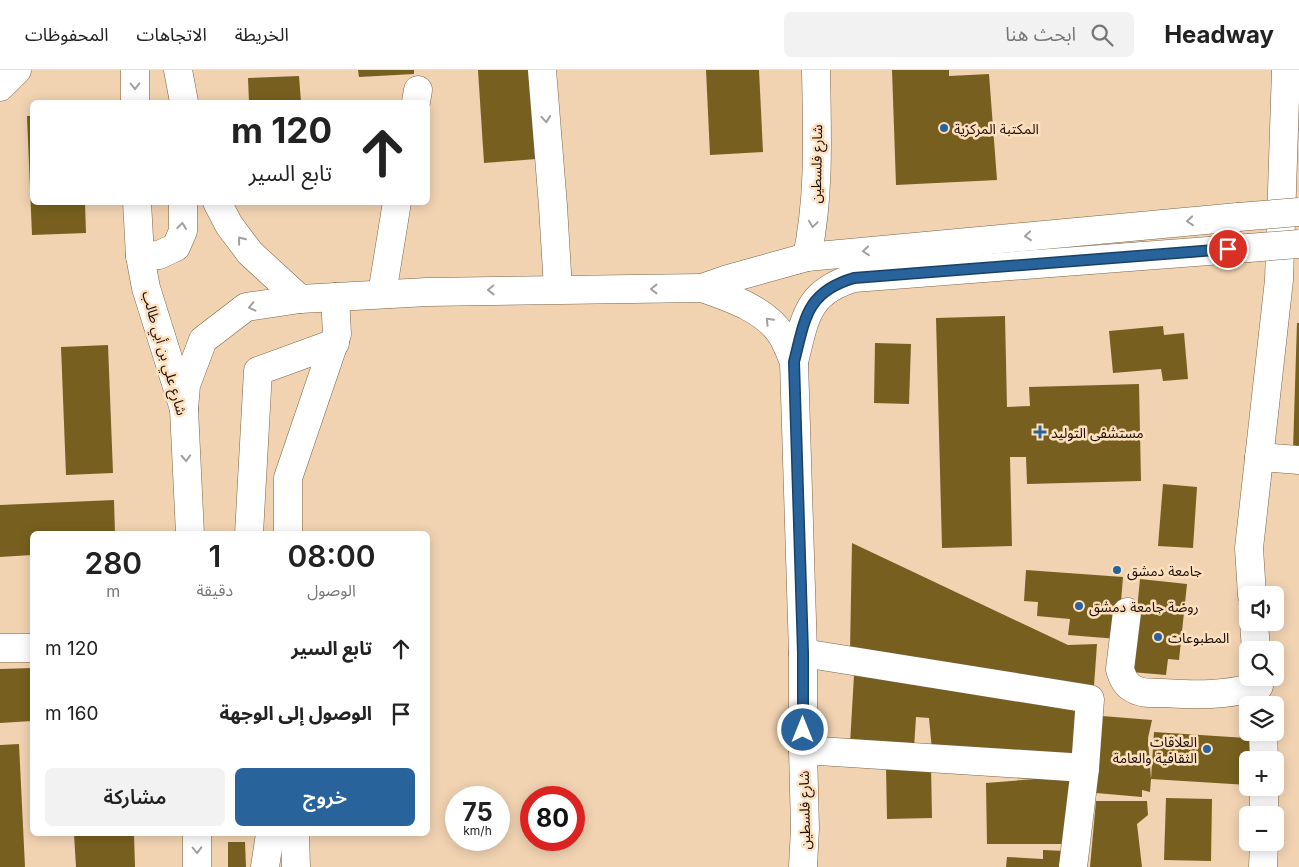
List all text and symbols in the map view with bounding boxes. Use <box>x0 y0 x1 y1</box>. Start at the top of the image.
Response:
search box <box>784 12 1134 57</box>
text: Headway <box>1164 20 1274 49</box>
icon: search <box>1088 21 1116 49</box>
text: ابحث هنا <box>1005 23 1076 46</box>
text: المحفوظات <box>25 24 109 45</box>
text: الاتجاهات <box>137 24 207 45</box>
text: الخريطة <box>235 24 289 45</box>
one-way arrow <box>130 83 140 91</box>
text: 120 m <box>231 109 332 151</box>
one-way arrow <box>540 115 551 123</box>
icon: ahead <box>350 120 415 185</box>
place label: المكتبة المركزية <box>954 120 1039 138</box>
marker: المكتبة المركزية <box>938 122 950 134</box>
street label: شارع فلسطين <box>807 124 828 204</box>
text: تابع السير <box>249 160 332 186</box>
one-way arrow <box>1185 215 1193 226</box>
one-way arrow <box>808 220 819 228</box>
one-way arrow <box>176 222 187 230</box>
pin <box>1207 228 1249 270</box>
one-way arrow <box>1024 230 1032 241</box>
icon: arrive <box>1214 235 1242 263</box>
one-way arrow <box>238 237 246 246</box>
one-way arrow <box>862 245 870 256</box>
one-way arrow <box>649 284 657 294</box>
one-way arrow <box>487 285 495 296</box>
street label: شارع علي بن أبي طالب <box>136 289 191 418</box>
one-way arrow <box>248 301 256 312</box>
one-way arrow <box>766 318 775 327</box>
place label: مستشفى التوليد <box>1051 424 1144 442</box>
marker: مستشفى التوليد <box>1033 425 1047 439</box>
one-way arrow <box>180 454 191 462</box>
text: 1 <box>208 538 221 574</box>
text: 08:00 <box>287 538 376 574</box>
text: 280 <box>84 545 142 581</box>
place label: جامعة دمشق <box>1127 562 1202 581</box>
marker: جامعة دمشق <box>1111 564 1123 576</box>
text: دقيقة <box>197 580 233 600</box>
text: الوصول <box>307 580 356 600</box>
text: m <box>106 581 120 601</box>
map controls <box>1239 586 1284 851</box>
button: sound <box>1239 586 1284 631</box>
place label: روضة جامعة دمشق <box>1089 598 1199 617</box>
marker: روضة جامعة دمشق <box>1073 600 1085 612</box>
place label: المطبوعات <box>1168 629 1229 647</box>
marker: المطبوعات <box>1152 631 1164 643</box>
icon: ahead <box>387 635 415 663</box>
text: 120 m <box>45 637 98 660</box>
text: تابع السير <box>291 637 372 660</box>
button: search <box>1239 641 1284 686</box>
button: layers <box>1239 696 1284 741</box>
icon: arrive <box>387 700 415 728</box>
text: 160 m <box>45 702 99 725</box>
text: الوصول إلى الوجهة <box>220 702 372 725</box>
position arrow <box>776 703 828 755</box>
place label: العلاقات الثقافية والعامة <box>1113 733 1197 767</box>
marker: العلاقات الثقافية والعامة <box>1201 743 1213 755</box>
button: + <box>1239 751 1284 796</box>
button: مشاركة <box>45 768 225 826</box>
button: خروج <box>235 768 415 826</box>
street label: شارع فلسطين <box>795 770 816 850</box>
speed limit sign: 80 <box>520 786 585 851</box>
text: 75 <box>462 797 493 827</box>
button: − <box>1239 806 1284 851</box>
text: km/h <box>463 823 492 838</box>
one-way arrow <box>192 847 202 855</box>

